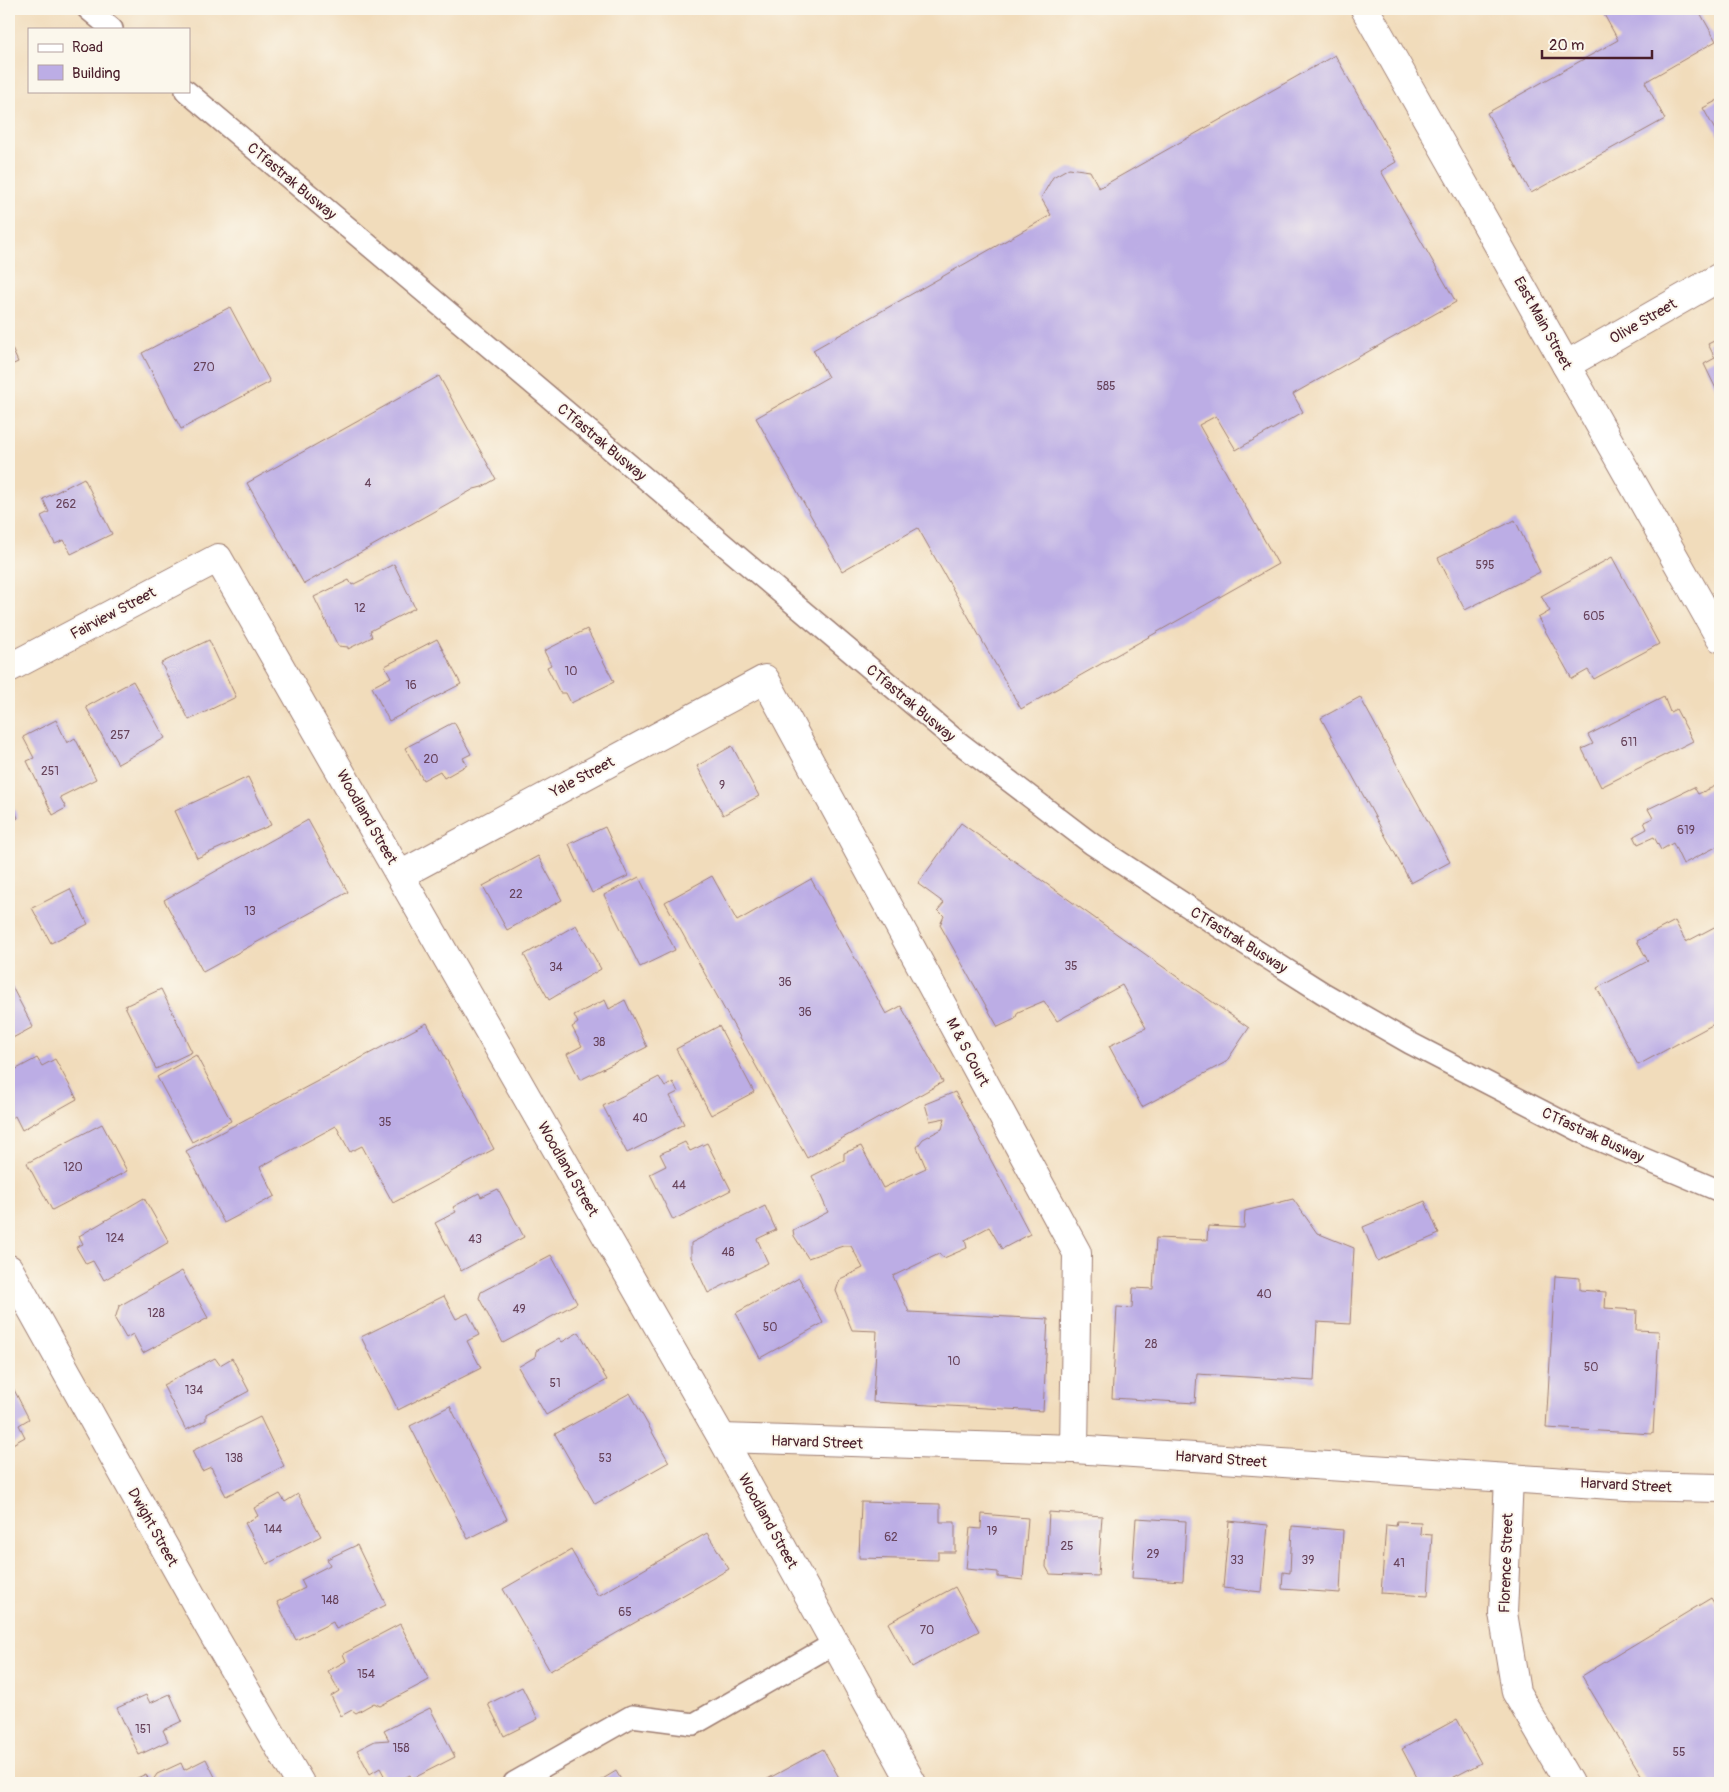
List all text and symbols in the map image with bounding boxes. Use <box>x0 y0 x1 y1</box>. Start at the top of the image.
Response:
legend <box>28 28 190 92</box>
scale bar <box>1542 28 1652 60</box>
text: 20 m <box>1549 36 1584 55</box>
text: Road <box>72 38 103 57</box>
text: Building <box>72 64 120 83</box>
street label: CTfastrak Busway <box>243 138 341 225</box>
street label: East Main Street <box>1509 273 1576 374</box>
street label: Olive Street <box>1606 294 1681 348</box>
house number: 270 <box>193 360 215 375</box>
house number: 585 <box>1096 379 1116 394</box>
street label: CTfastrak Busway <box>553 399 651 486</box>
house number: 4 <box>365 476 372 491</box>
house number: 262 <box>56 497 76 512</box>
house number: 595 <box>1475 558 1495 573</box>
street label: Fairview Street <box>67 583 160 644</box>
house number: 12 <box>354 601 366 616</box>
house number: 605 <box>1583 609 1605 624</box>
street label: CTfastrak Busway <box>862 660 960 747</box>
house number: 10 <box>565 664 577 679</box>
house number: 16 <box>405 678 417 693</box>
house number: 257 <box>110 728 130 743</box>
house number: 611 <box>1621 735 1637 750</box>
house number: 20 <box>424 752 438 767</box>
street label: Yale Street <box>546 752 618 803</box>
house number: 251 <box>41 764 59 779</box>
street label: Woodland Street <box>332 767 402 869</box>
house number: 9 <box>719 778 725 793</box>
house number: 619 <box>1677 823 1695 838</box>
house number: 22 <box>509 887 523 902</box>
street label: CTfastrak Busway <box>1187 903 1291 978</box>
house number: 13 <box>244 904 256 919</box>
house number: 35 <box>1064 959 1078 974</box>
house number: 34 <box>549 960 563 975</box>
house number: 36 <box>778 975 792 990</box>
house number: 36 <box>798 1005 812 1020</box>
street label: M & S Court <box>942 1015 994 1091</box>
house number: 38 <box>593 1035 605 1050</box>
street label: CTfastrak Busway <box>1539 1103 1648 1168</box>
house number: 40 <box>632 1111 648 1126</box>
house number: 35 <box>378 1115 392 1130</box>
street label: Woodland Street <box>533 1119 603 1221</box>
house number: 120 <box>63 1160 83 1175</box>
house number: 44 <box>672 1178 686 1193</box>
house number: 124 <box>106 1231 124 1246</box>
house number: 43 <box>468 1232 482 1247</box>
house number: 48 <box>721 1245 735 1260</box>
house number: 40 <box>1256 1287 1272 1302</box>
house number: 49 <box>512 1302 526 1317</box>
house number: 128 <box>147 1306 165 1321</box>
house number: 50 <box>763 1320 777 1335</box>
house number: 28 <box>1145 1337 1157 1352</box>
house number: 10 <box>948 1354 960 1369</box>
house number: 50 <box>1584 1360 1598 1375</box>
house number: 51 <box>549 1376 561 1391</box>
house number: 134 <box>185 1383 203 1398</box>
street label: Harvard Street <box>771 1431 864 1454</box>
street label: Harvard Street <box>1174 1447 1268 1472</box>
house number: 138 <box>225 1451 243 1466</box>
house number: 53 <box>598 1451 612 1466</box>
street label: Woodland Street <box>734 1470 802 1573</box>
street label: Harvard Street <box>1580 1474 1673 1497</box>
street label: Dwight Street <box>123 1485 182 1571</box>
street label: Florence Street <box>1495 1512 1518 1613</box>
house number: 144 <box>264 1522 282 1537</box>
house number: 19 <box>987 1524 997 1539</box>
house number: 62 <box>884 1530 898 1545</box>
house number: 25 <box>1060 1539 1074 1554</box>
house number: 29 <box>1147 1547 1159 1562</box>
house number: 33 <box>1230 1553 1244 1568</box>
house number: 39 <box>1302 1553 1314 1568</box>
house number: 41 <box>1393 1556 1405 1571</box>
house number: 148 <box>321 1593 339 1608</box>
house number: 65 <box>618 1605 632 1620</box>
house number: 70 <box>920 1623 934 1638</box>
house number: 154 <box>357 1667 375 1682</box>
house number: 151 <box>135 1722 151 1737</box>
house number: 158 <box>392 1741 410 1756</box>
house number: 55 <box>1672 1745 1686 1760</box>

